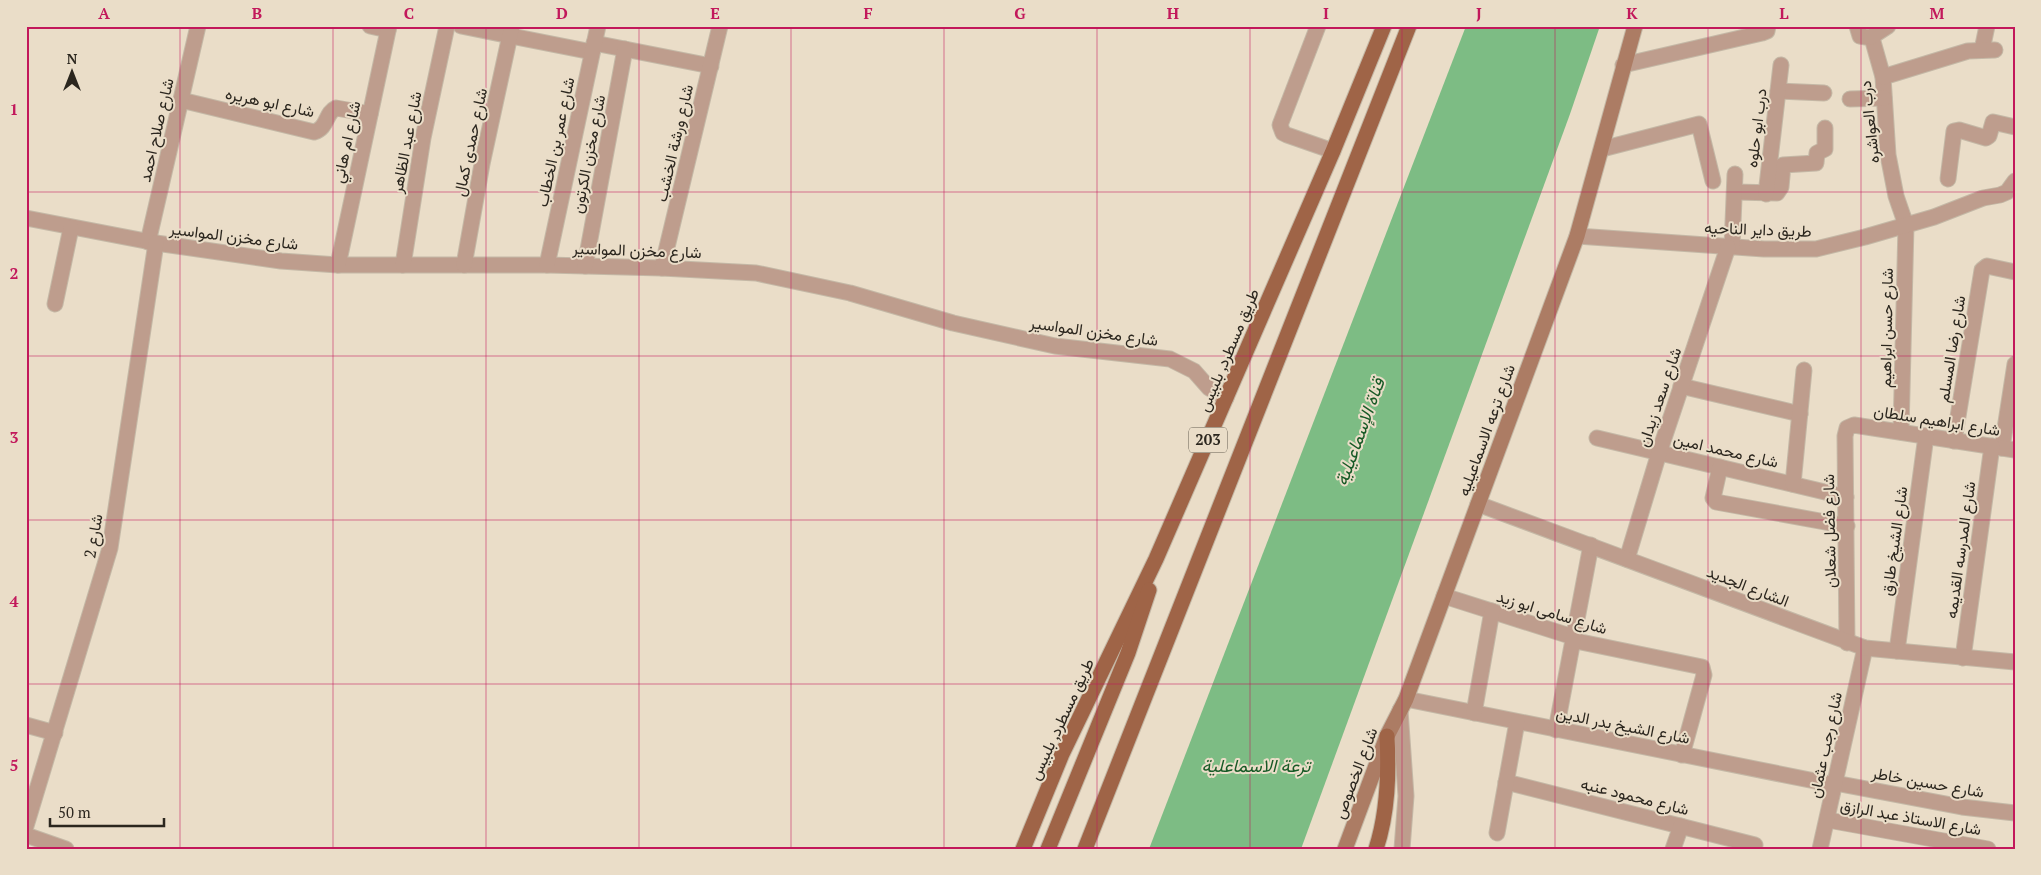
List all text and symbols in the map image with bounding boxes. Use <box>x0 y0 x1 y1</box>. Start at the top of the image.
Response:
text: A <box>98 2 110 24</box>
text: B <box>252 2 262 24</box>
text: C <box>404 2 414 24</box>
text: D <box>556 2 568 24</box>
text: E <box>710 2 720 24</box>
text: F <box>863 2 873 24</box>
text: G <box>1014 2 1026 24</box>
text: H <box>1167 2 1179 24</box>
text: I <box>1323 2 1329 24</box>
text: J <box>1476 2 1482 24</box>
text: K <box>1626 2 1638 24</box>
text: L <box>1779 2 1789 24</box>
text: M <box>1930 2 1945 24</box>
north arrow <box>48 48 98 98</box>
text: N <box>67 49 78 68</box>
street label: شارع عمر بن الخطاب <box>531 75 580 209</box>
street label: شارع صلاح احمد <box>133 76 180 184</box>
street label: درب العواشره <box>1854 80 1884 164</box>
street label: شارع ابو هريره <box>223 82 317 123</box>
street label: شارع ورشة الخشب <box>650 82 699 204</box>
street label: شارع حمدى كمال <box>448 86 493 198</box>
street label: درب ابو حلوه <box>1740 87 1772 169</box>
street label: شارع عبد الظاهر <box>385 89 428 196</box>
street label: شارع مخزن الكرتون <box>566 93 611 215</box>
text: 1 <box>9 98 19 120</box>
street label: شارع ام هاني <box>327 99 368 186</box>
street label: طريق داير الناحيه <box>1704 216 1812 242</box>
street label: شارع مخزن المواسير <box>167 217 300 256</box>
street label: شارع مخزن المواسير <box>571 237 702 264</box>
text: 2 <box>9 262 19 284</box>
street label: شارع حسن ابراهيم <box>1874 268 1899 388</box>
street label: طريق مسطرد, بلبيس <box>1192 285 1264 415</box>
street label: شارع رضا المسلم <box>1932 294 1971 404</box>
street label: شارع مخزن المواسير <box>1027 311 1160 352</box>
street label: شارع سعد زيدان <box>1632 344 1687 450</box>
street label: شارع ترعه الاسماعيليه <box>1452 361 1521 499</box>
water label: قناة الإسماعيلية <box>1328 373 1391 489</box>
street label: شارع ابراهيم سلطان <box>1872 399 2002 442</box>
text: 3 <box>9 426 19 448</box>
street label: شارع محمد امين <box>1671 427 1781 474</box>
road number: 203 <box>1189 428 1227 452</box>
street label: شارع فضل شعلان <box>1817 474 1842 588</box>
street label: شارع المدرسه القديمه <box>1939 480 1982 620</box>
street label: شارع الشيخ طارق <box>1875 485 1914 597</box>
street label: شارع 2 <box>78 512 109 560</box>
street label: الشارع الجديد <box>1703 560 1792 613</box>
street label: شارع سامى ابو زيد <box>1494 585 1610 640</box>
text: 4 <box>9 590 19 612</box>
street label: طريق مسطرد, بلبيس <box>1023 655 1099 783</box>
street label: شارع رجب عثمان <box>1803 690 1848 800</box>
street label: شارع الشيخ بدر الدين <box>1554 701 1692 750</box>
street label: شارع الخصوص <box>1328 724 1383 822</box>
water label: ترعة الاسماعلية <box>1202 753 1313 777</box>
text: 5 <box>9 754 19 776</box>
street label: شارع حسين خاطر <box>1869 761 1986 804</box>
street label: شارع محمود عنبه <box>1578 772 1691 821</box>
street label: شارع الاستاذ عبد الرازق <box>1839 794 1983 841</box>
scale bar <box>50 795 164 827</box>
text: 50 m <box>58 802 91 822</box>

